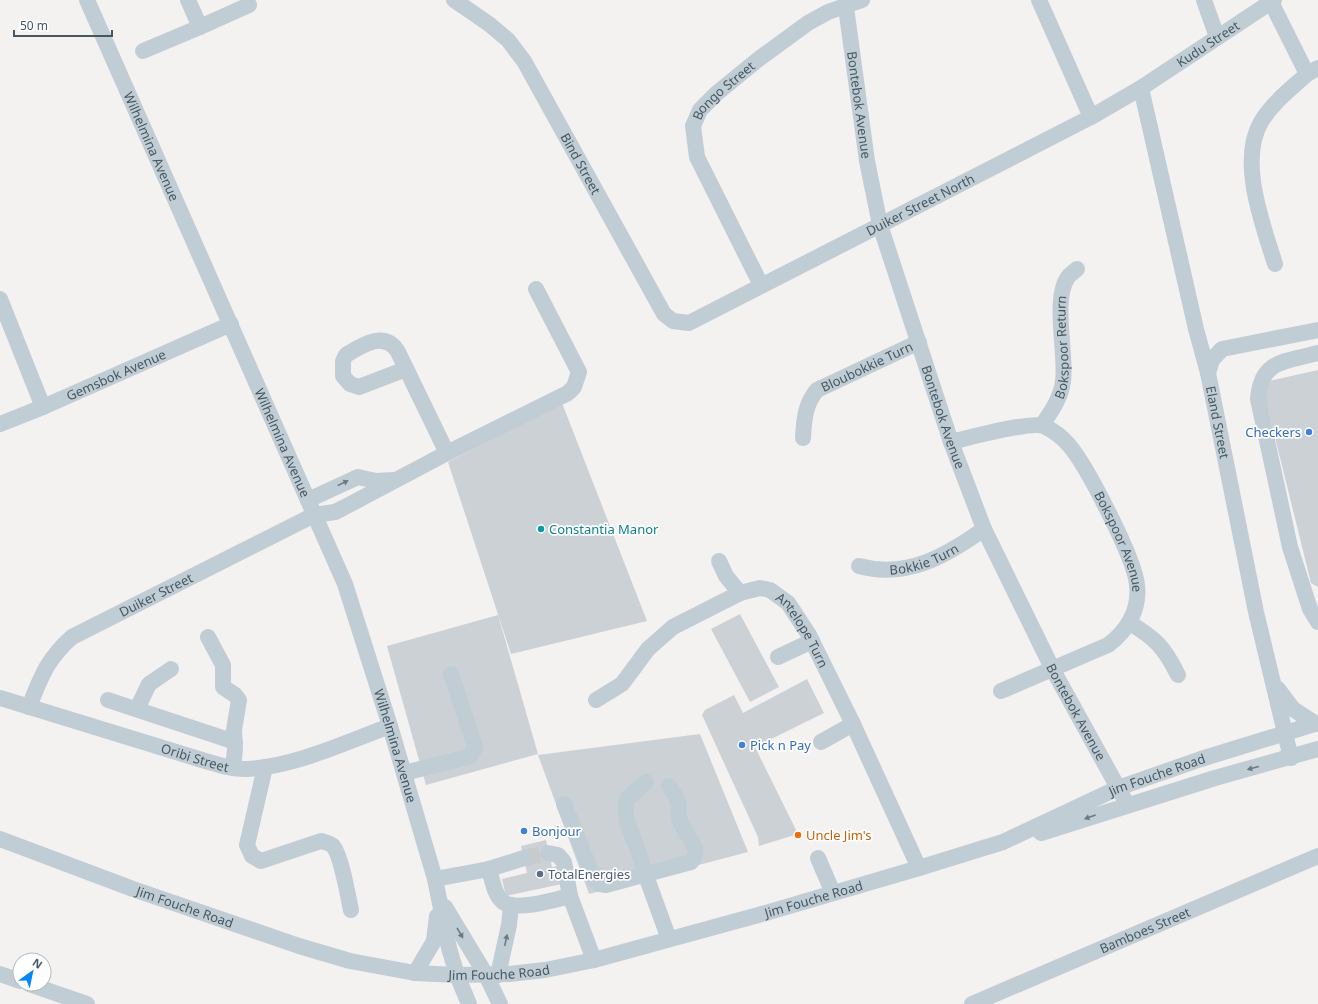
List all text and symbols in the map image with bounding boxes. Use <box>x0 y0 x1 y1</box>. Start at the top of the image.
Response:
scale bar <box>14 12 112 38</box>
street label: Kudu Street <box>1173 16 1243 71</box>
text: 50 m <box>20 17 48 34</box>
street label: Bontebok Avenue <box>843 50 876 160</box>
street label: Bongo Street <box>688 57 759 123</box>
street label: Wilhelmina Avenue <box>120 89 184 204</box>
street label: Bind Street <box>557 130 605 198</box>
street label: Duiker Street North <box>863 169 977 240</box>
street label: Bokspoor Return <box>1050 295 1073 402</box>
street label: Bloubokkie Turn <box>818 337 916 396</box>
street label: Gemsbok Avenue <box>63 345 169 405</box>
street label: Bontebok Avenue <box>917 363 969 471</box>
street label: Eland Street <box>1202 384 1234 460</box>
street label: Wilhelmina Avenue <box>251 385 315 500</box>
place label: Checkers <box>1245 423 1301 441</box>
marker: Checkers <box>1304 427 1314 437</box>
one-way arrow <box>337 480 349 486</box>
street label: Bokspoor Avenue <box>1090 488 1147 593</box>
place label: Constantia Manor <box>549 520 659 538</box>
marker: Constantia Manor <box>536 524 546 534</box>
street label: Bokkie Turn <box>889 539 962 579</box>
street label: Duiker Street <box>116 569 196 621</box>
street label: Antelope Turn <box>772 588 833 671</box>
street label: Bontebok Avenue <box>1042 660 1110 764</box>
street label: Wilhelmina Avenue <box>370 687 421 805</box>
place label: Pick n Pay <box>750 736 811 754</box>
street label: Oribi Street <box>159 739 231 776</box>
marker: Pick n Pay <box>737 740 747 750</box>
street label: Jim Fouche Road <box>1104 749 1208 801</box>
one-way arrow <box>1247 765 1259 771</box>
one-way arrow <box>1084 815 1096 821</box>
place label: Bonjour <box>532 822 582 840</box>
marker: Bonjour <box>519 826 529 836</box>
place label: Uncle Jim's <box>806 826 872 844</box>
marker: Uncle Jim's <box>793 830 803 840</box>
place label: TotalEnergies <box>548 865 630 883</box>
marker: TotalEnergies <box>535 869 545 879</box>
street label: Jim Fouche Road <box>760 876 865 922</box>
street label: Jim Fouche Road <box>132 881 236 932</box>
street label: Bamboes Street <box>1097 903 1193 957</box>
one-way arrow <box>456 927 463 939</box>
one-way arrow <box>503 934 509 947</box>
north arrow <box>12 952 52 992</box>
text: N <box>30 954 46 972</box>
street label: Jim Fouche Road <box>446 960 551 984</box>

